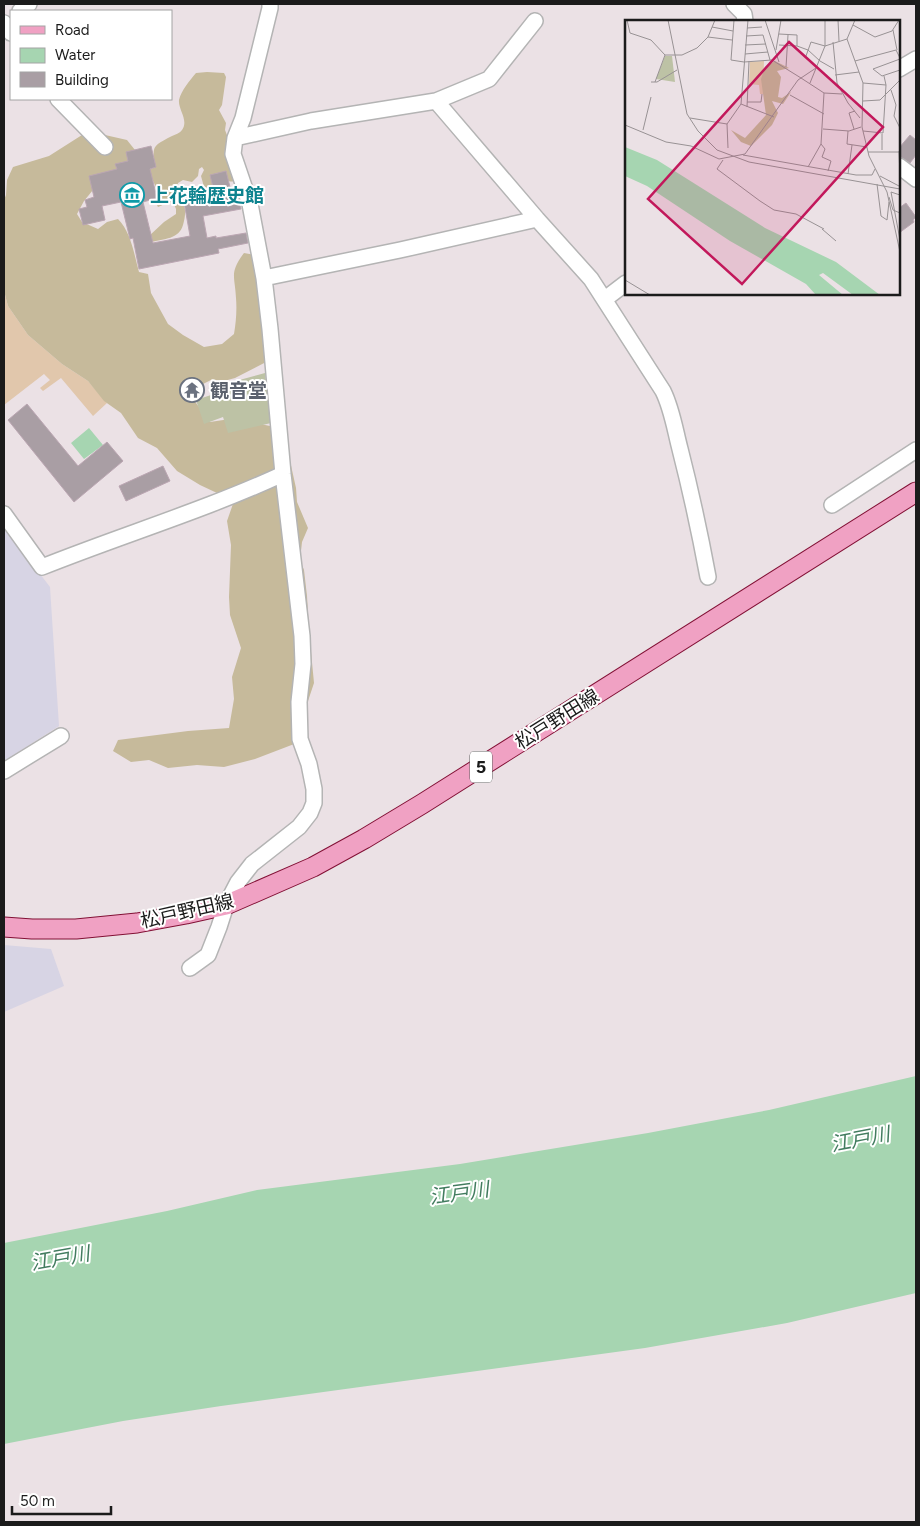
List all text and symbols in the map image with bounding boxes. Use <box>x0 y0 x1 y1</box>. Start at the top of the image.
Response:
legend <box>10 10 172 100</box>
inset map <box>625 20 900 295</box>
text: Road <box>55 21 90 39</box>
text: Water <box>55 46 95 64</box>
text: Building <box>55 71 109 89</box>
museum icon: 上花輪歴史館 <box>119 182 145 208</box>
place label: 上花輪歴史館 <box>150 184 264 207</box>
temple icon: 観音堂 <box>179 377 205 403</box>
place label: 観音堂 <box>210 379 267 402</box>
street label: 松戸野田線 <box>511 684 603 754</box>
road number: 5 <box>470 752 492 782</box>
street label: 松戸野田線 <box>138 889 236 933</box>
water label: 江戸川 <box>828 1121 894 1157</box>
water label: 江戸川 <box>428 1177 492 1209</box>
water label: 江戸川 <box>28 1241 94 1275</box>
scale bar <box>12 1484 111 1516</box>
text: 50 m <box>20 1492 55 1510</box>

